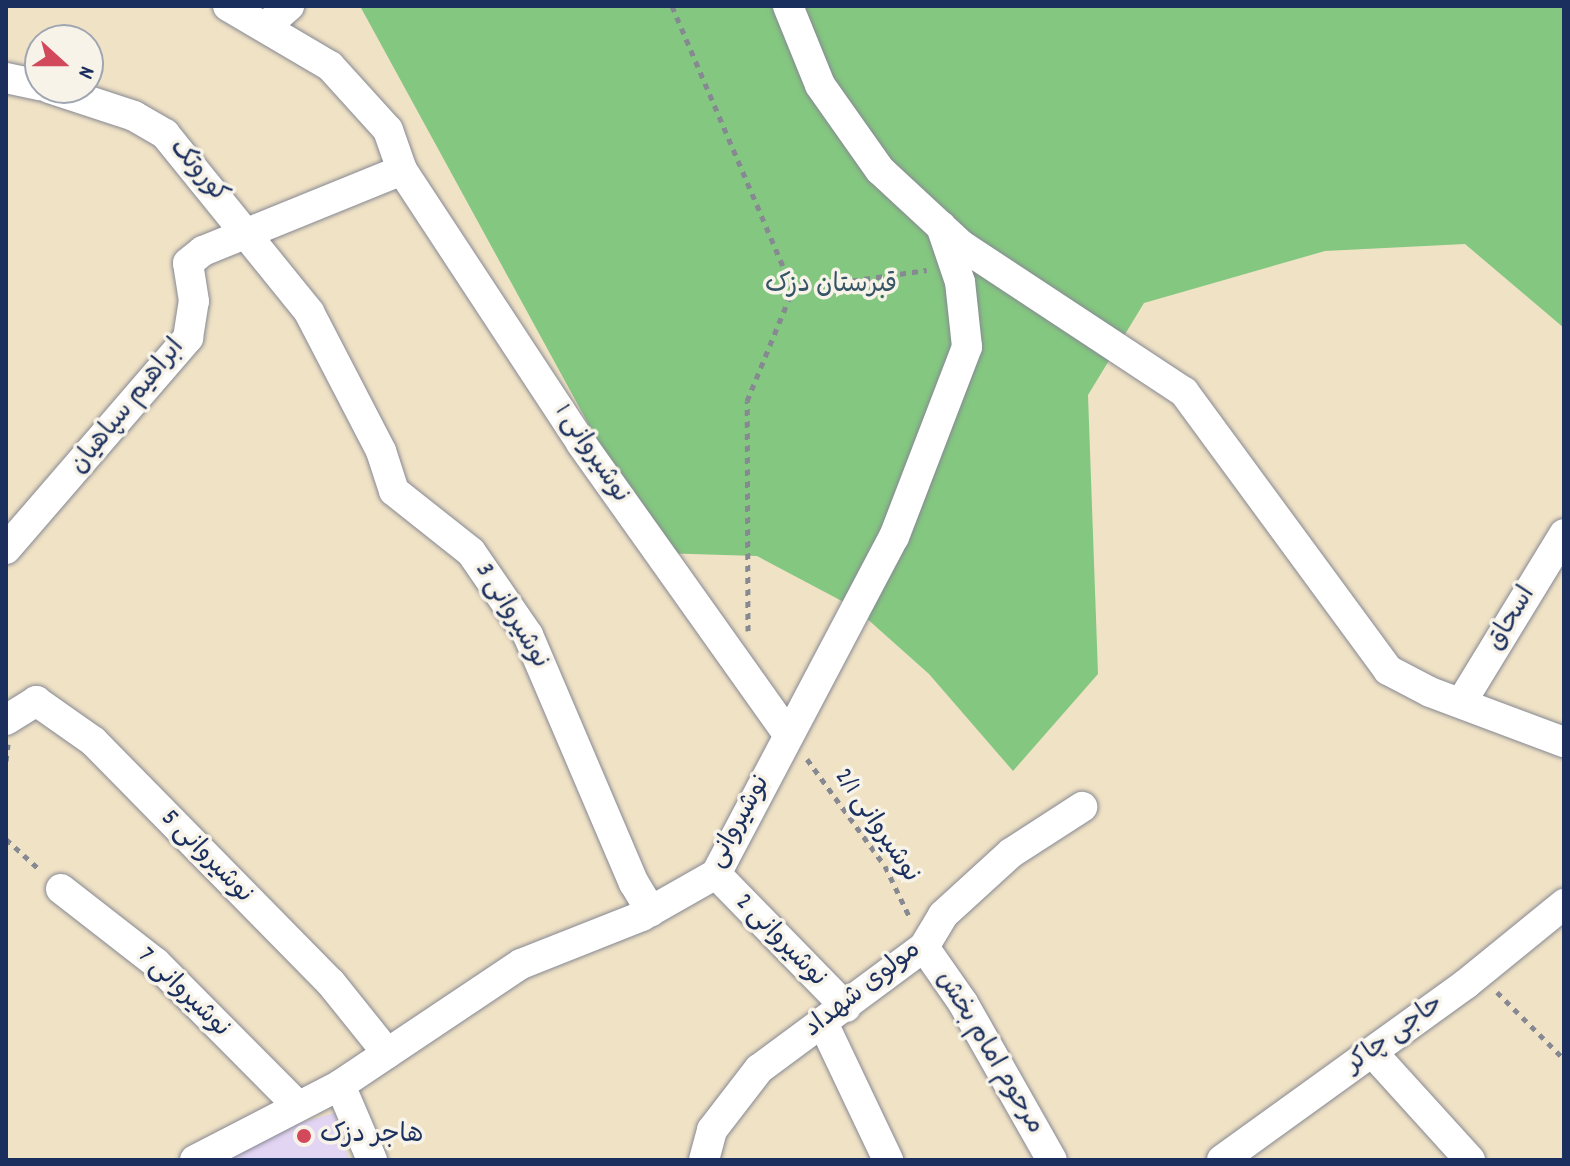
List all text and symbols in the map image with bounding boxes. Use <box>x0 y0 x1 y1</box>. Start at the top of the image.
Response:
north arrow <box>24 24 104 104</box>
text: N <box>69 61 101 83</box>
street label: کوروتک <box>162 134 234 210</box>
park label: قبرستان دزک <box>765 270 897 302</box>
street label: ابراهیم سپاهیان <box>64 333 192 481</box>
street label: نوشیروانی 1 <box>547 399 635 509</box>
street label: نوشیروانی 3 <box>467 557 555 675</box>
street label: اسحاق <box>1481 581 1543 657</box>
street label: نوشیروانی 2/1 <box>826 763 926 889</box>
street label: نوشیروانی <box>702 770 778 874</box>
street label: نوشیروانی 5 <box>154 803 258 911</box>
street label: نوشیروانی 2 <box>728 888 832 994</box>
street label: مولوی شهداد <box>799 935 927 1045</box>
street label: نوشیروانی 7 <box>130 941 236 1045</box>
street label: مرحوم امام بخش <box>928 966 1050 1140</box>
street label: حاجی چاکر <box>1340 989 1450 1081</box>
place label: هاجر دزک <box>320 1120 423 1152</box>
marker: هاجر دزک <box>295 1127 313 1145</box>

